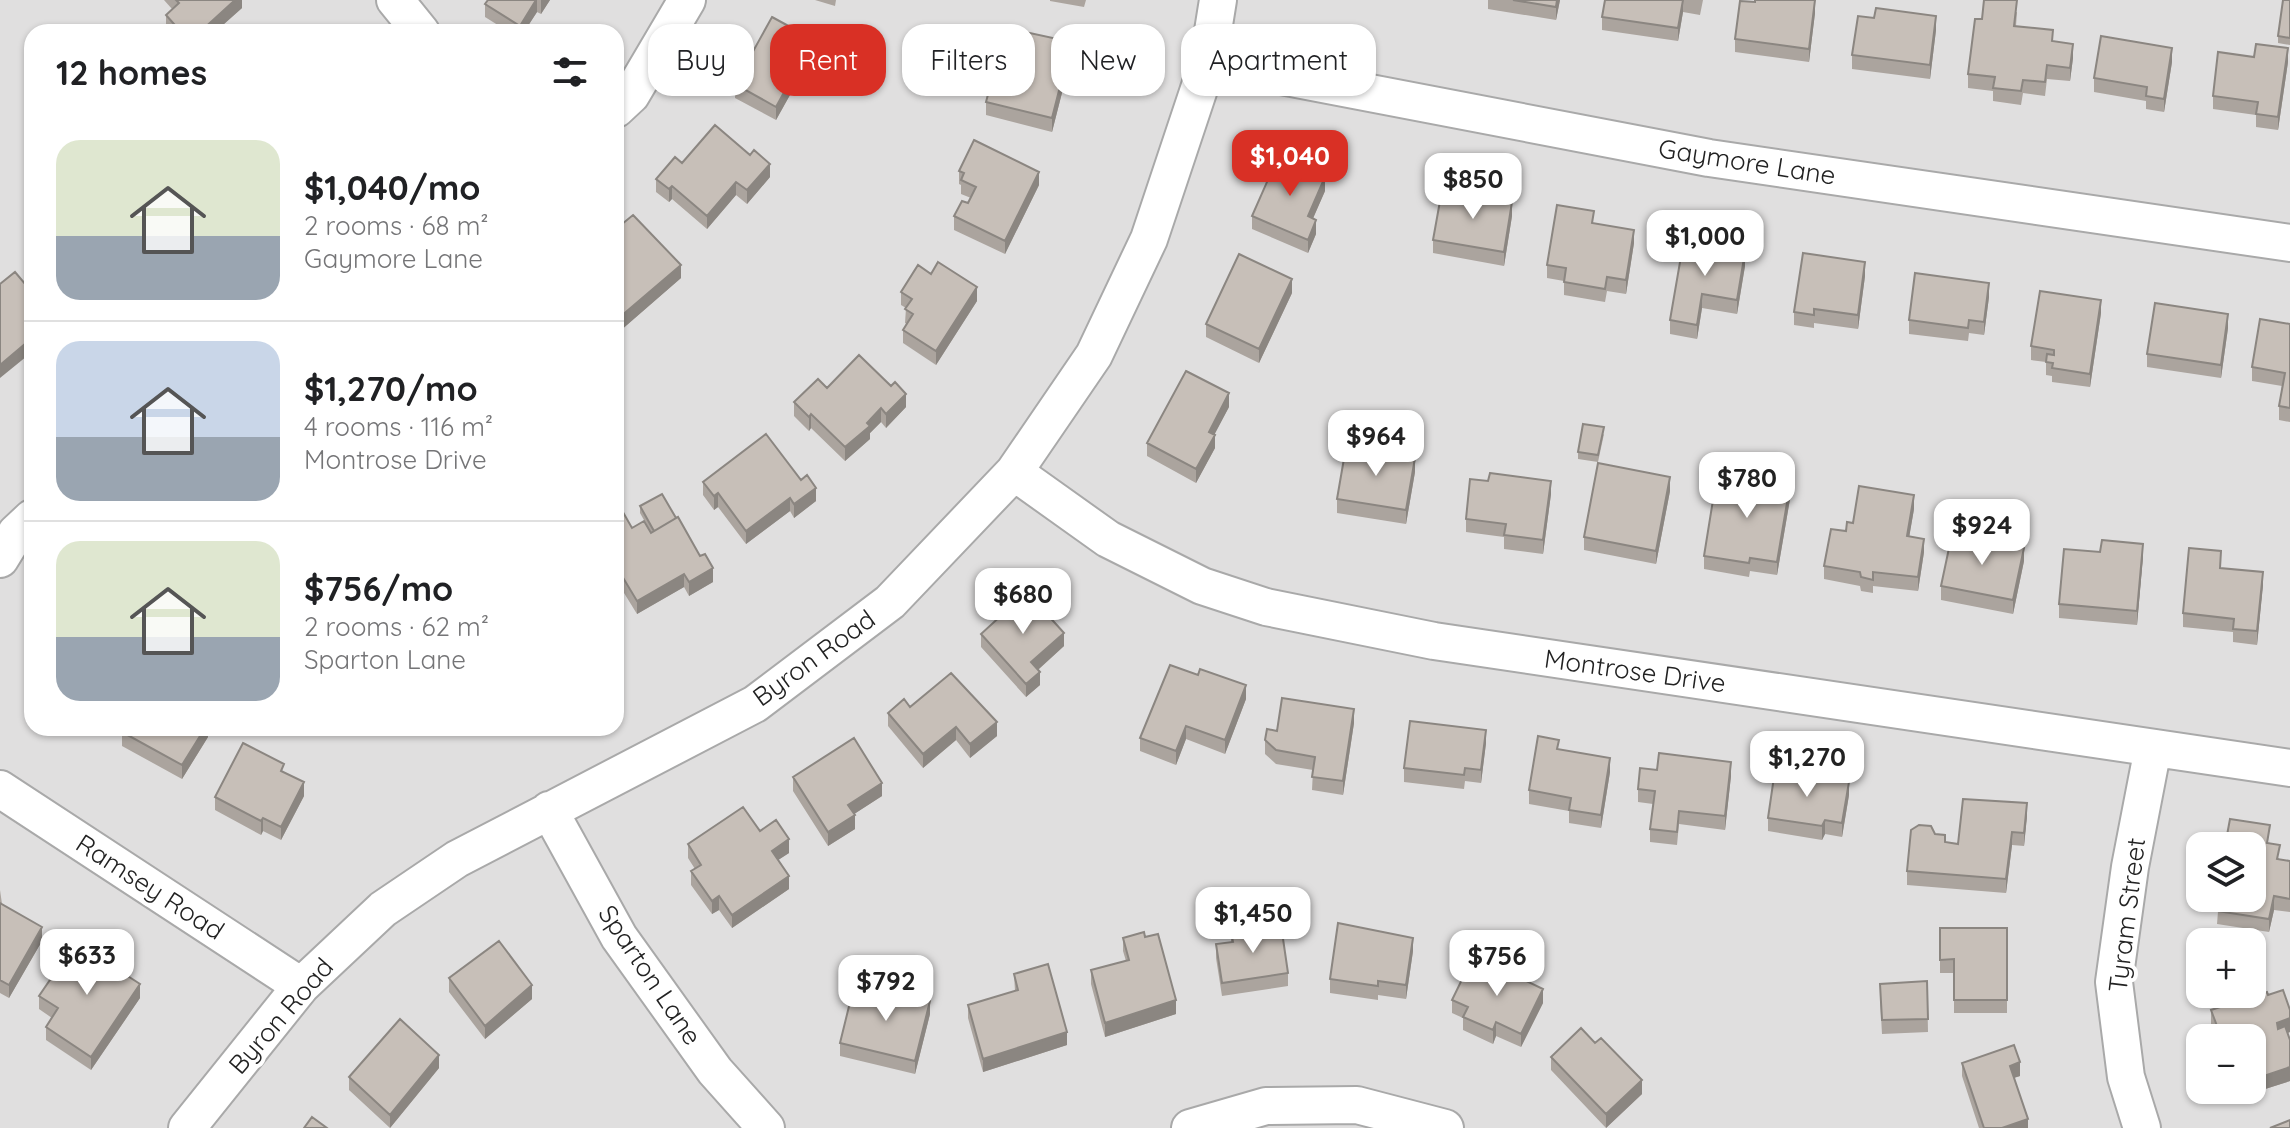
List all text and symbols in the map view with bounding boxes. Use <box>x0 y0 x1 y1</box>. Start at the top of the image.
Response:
chip: Buy <box>648 24 754 96</box>
chip: Rent <box>770 24 886 96</box>
chip: Filters <box>902 24 1035 96</box>
chip: New <box>1051 24 1165 96</box>
chip: Apartment <box>1181 24 1376 96</box>
icon: filters <box>548 50 592 94</box>
text: 12 homes <box>56 51 207 94</box>
pin: $1,040 <box>1225 130 1355 198</box>
street label: Gaymore Lane <box>1656 131 1838 192</box>
text: $1,040 <box>1250 139 1330 172</box>
pin: $850 <box>1426 153 1520 221</box>
text: $850 <box>1443 162 1503 195</box>
text: $1,040/mo <box>304 166 481 209</box>
icon: home <box>120 172 216 268</box>
text: 2 rooms · 68 m² <box>304 209 489 242</box>
pin: $1,000 <box>1640 210 1770 278</box>
text: $1,000 <box>1665 219 1745 252</box>
text: Gaymore Lane <box>304 242 483 275</box>
text: $1,270/mo <box>304 367 478 410</box>
icon: home <box>120 373 216 469</box>
text: 4 rooms · 116 m² <box>304 410 493 443</box>
pin: $964 <box>1329 410 1423 478</box>
text: $964 <box>1346 419 1406 452</box>
text: Montrose Drive <box>304 443 487 476</box>
pin: $780 <box>1700 452 1794 520</box>
text: $780 <box>1717 461 1777 494</box>
pin: $924 <box>1935 499 2029 567</box>
text: $924 <box>1952 508 2012 541</box>
text: $756/mo <box>304 567 453 610</box>
pin: $680 <box>976 568 1070 636</box>
icon: home <box>120 573 216 669</box>
text: $680 <box>993 577 1053 610</box>
street label: Byron Road <box>746 602 881 713</box>
text: 2 rooms · 62 m² <box>304 610 489 643</box>
street label: Montrose Drive <box>1542 641 1728 700</box>
text: Sparton Lane <box>304 643 466 676</box>
pin: $1,270 <box>1742 731 1872 799</box>
text: $1,270 <box>1768 740 1846 773</box>
street label: Ramsey Road <box>70 826 231 947</box>
map controls <box>2186 832 2266 1104</box>
button: layers <box>2186 832 2266 912</box>
street label: Tyram Street <box>2101 836 2152 994</box>
pin: $1,450 <box>1188 887 1318 955</box>
text: $1,450 <box>1213 896 1293 929</box>
street label: Sparton Lane <box>591 898 709 1051</box>
button: + <box>2186 928 2266 1008</box>
pin: $633 <box>40 929 134 997</box>
pin: $756 <box>1450 930 1544 998</box>
text: $633 <box>58 938 116 971</box>
text: $756 <box>1467 939 1527 972</box>
street label: Byron Road <box>221 951 340 1081</box>
pin: $792 <box>839 955 933 1023</box>
text: $792 <box>856 964 916 997</box>
button: − <box>2186 1024 2266 1104</box>

